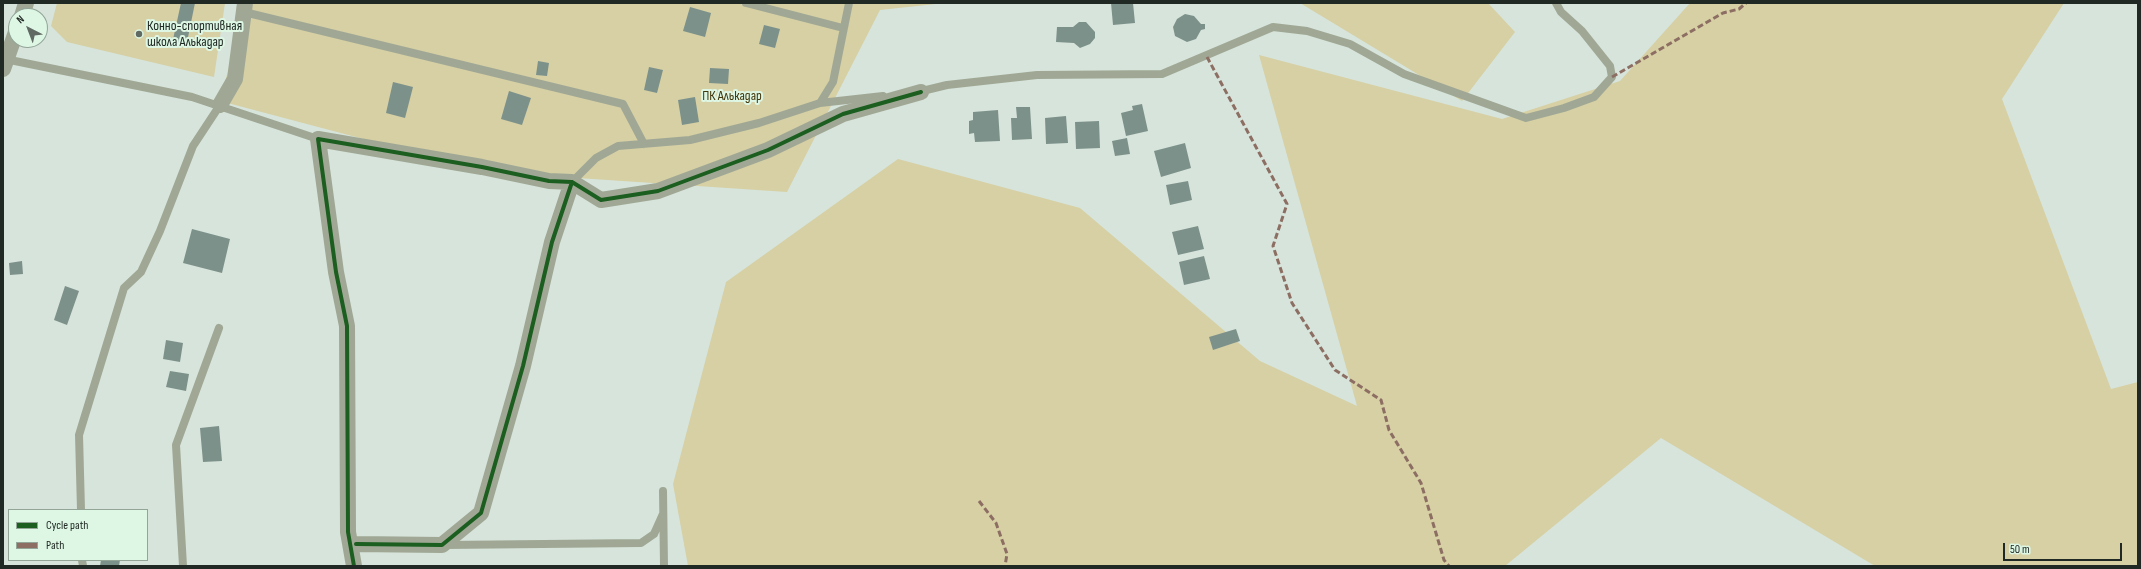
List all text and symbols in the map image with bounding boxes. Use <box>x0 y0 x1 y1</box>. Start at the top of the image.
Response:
north arrow <box>8 8 48 48</box>
text: N <box>14 13 27 26</box>
place label: Конно-спортивная школа Алькадар <box>147 18 242 50</box>
marker: Конно-спортивная школа Алькадар <box>134 29 144 39</box>
park label: ПК Алькадар <box>702 88 762 104</box>
legend <box>8 509 148 561</box>
text: Cycle path <box>46 518 88 533</box>
scale bar <box>2005 535 2124 561</box>
text: Path <box>46 538 64 553</box>
text: 50 m <box>2010 542 2030 557</box>

